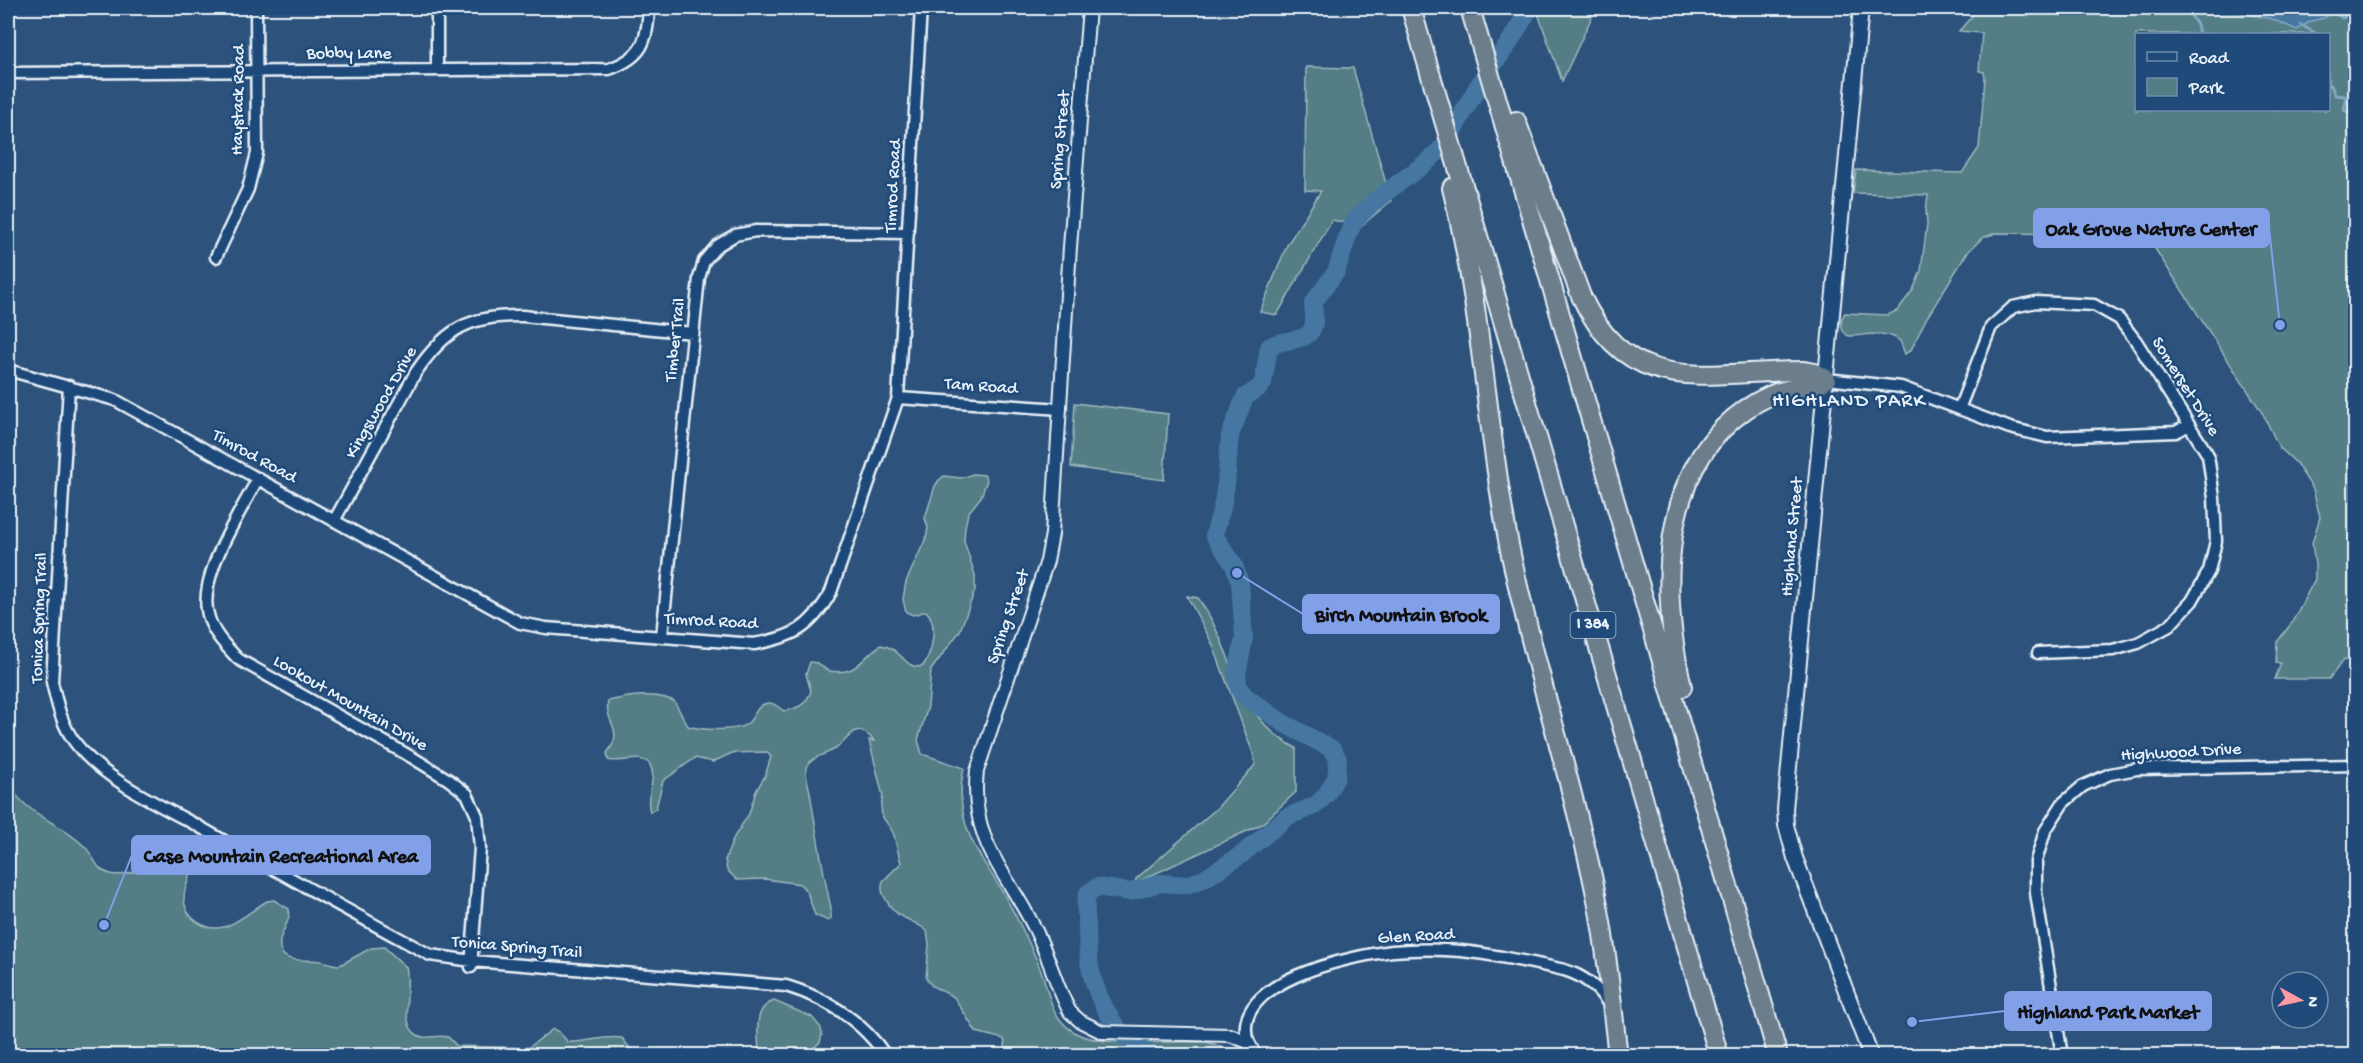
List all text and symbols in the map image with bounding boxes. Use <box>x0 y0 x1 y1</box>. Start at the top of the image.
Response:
legend <box>2135 33 2330 111</box>
street label: Haystack Road <box>228 43 250 156</box>
street label: Bobby Lane <box>305 44 392 65</box>
text: Road <box>2189 49 2230 70</box>
text: Park <box>2188 79 2225 100</box>
street label: Spring Street <box>1046 88 1076 190</box>
street label: Timrod Road <box>881 137 907 234</box>
callout: Oak Grove Nature Center <box>2034 209 2269 247</box>
text: Oak Grove Nature Center <box>2046 220 2258 243</box>
street label: Timber Trail <box>661 297 691 384</box>
street label: Somerset Drive <box>2146 334 2224 441</box>
street label: Kingswood Drive <box>341 343 423 463</box>
street label: Tam Road <box>943 374 1020 400</box>
district label: HIGHLAND PARK <box>1772 391 1927 414</box>
street label: Timrod Road <box>207 425 301 490</box>
street label: Highland Street <box>1777 475 1809 597</box>
street label: Tonica Spring Trail <box>27 552 53 685</box>
street label: Spring Street <box>983 565 1036 667</box>
callout: Birch Mountain Brook <box>1303 595 1499 633</box>
text: Birch Mountain Brook <box>1314 606 1489 629</box>
street label: Timrod Road <box>663 609 760 635</box>
road number: I 384 <box>1570 612 1616 638</box>
street label: Lookout Mountain Drive <box>269 651 432 757</box>
street label: Highwood Drive <box>2120 739 2243 767</box>
callout: Case Mountain Recreational Area <box>132 836 430 874</box>
text: Case Mountain Recreational Area <box>143 847 419 870</box>
street label: Glen Road <box>1377 924 1456 949</box>
street label: Tonica Spring Trail <box>450 932 583 964</box>
north arrow <box>2270 970 2330 1030</box>
callout: Highland Park Market <box>2005 992 2211 1030</box>
text: N <box>2301 995 2322 1009</box>
text: Highland Park Market <box>2017 1003 2201 1026</box>

